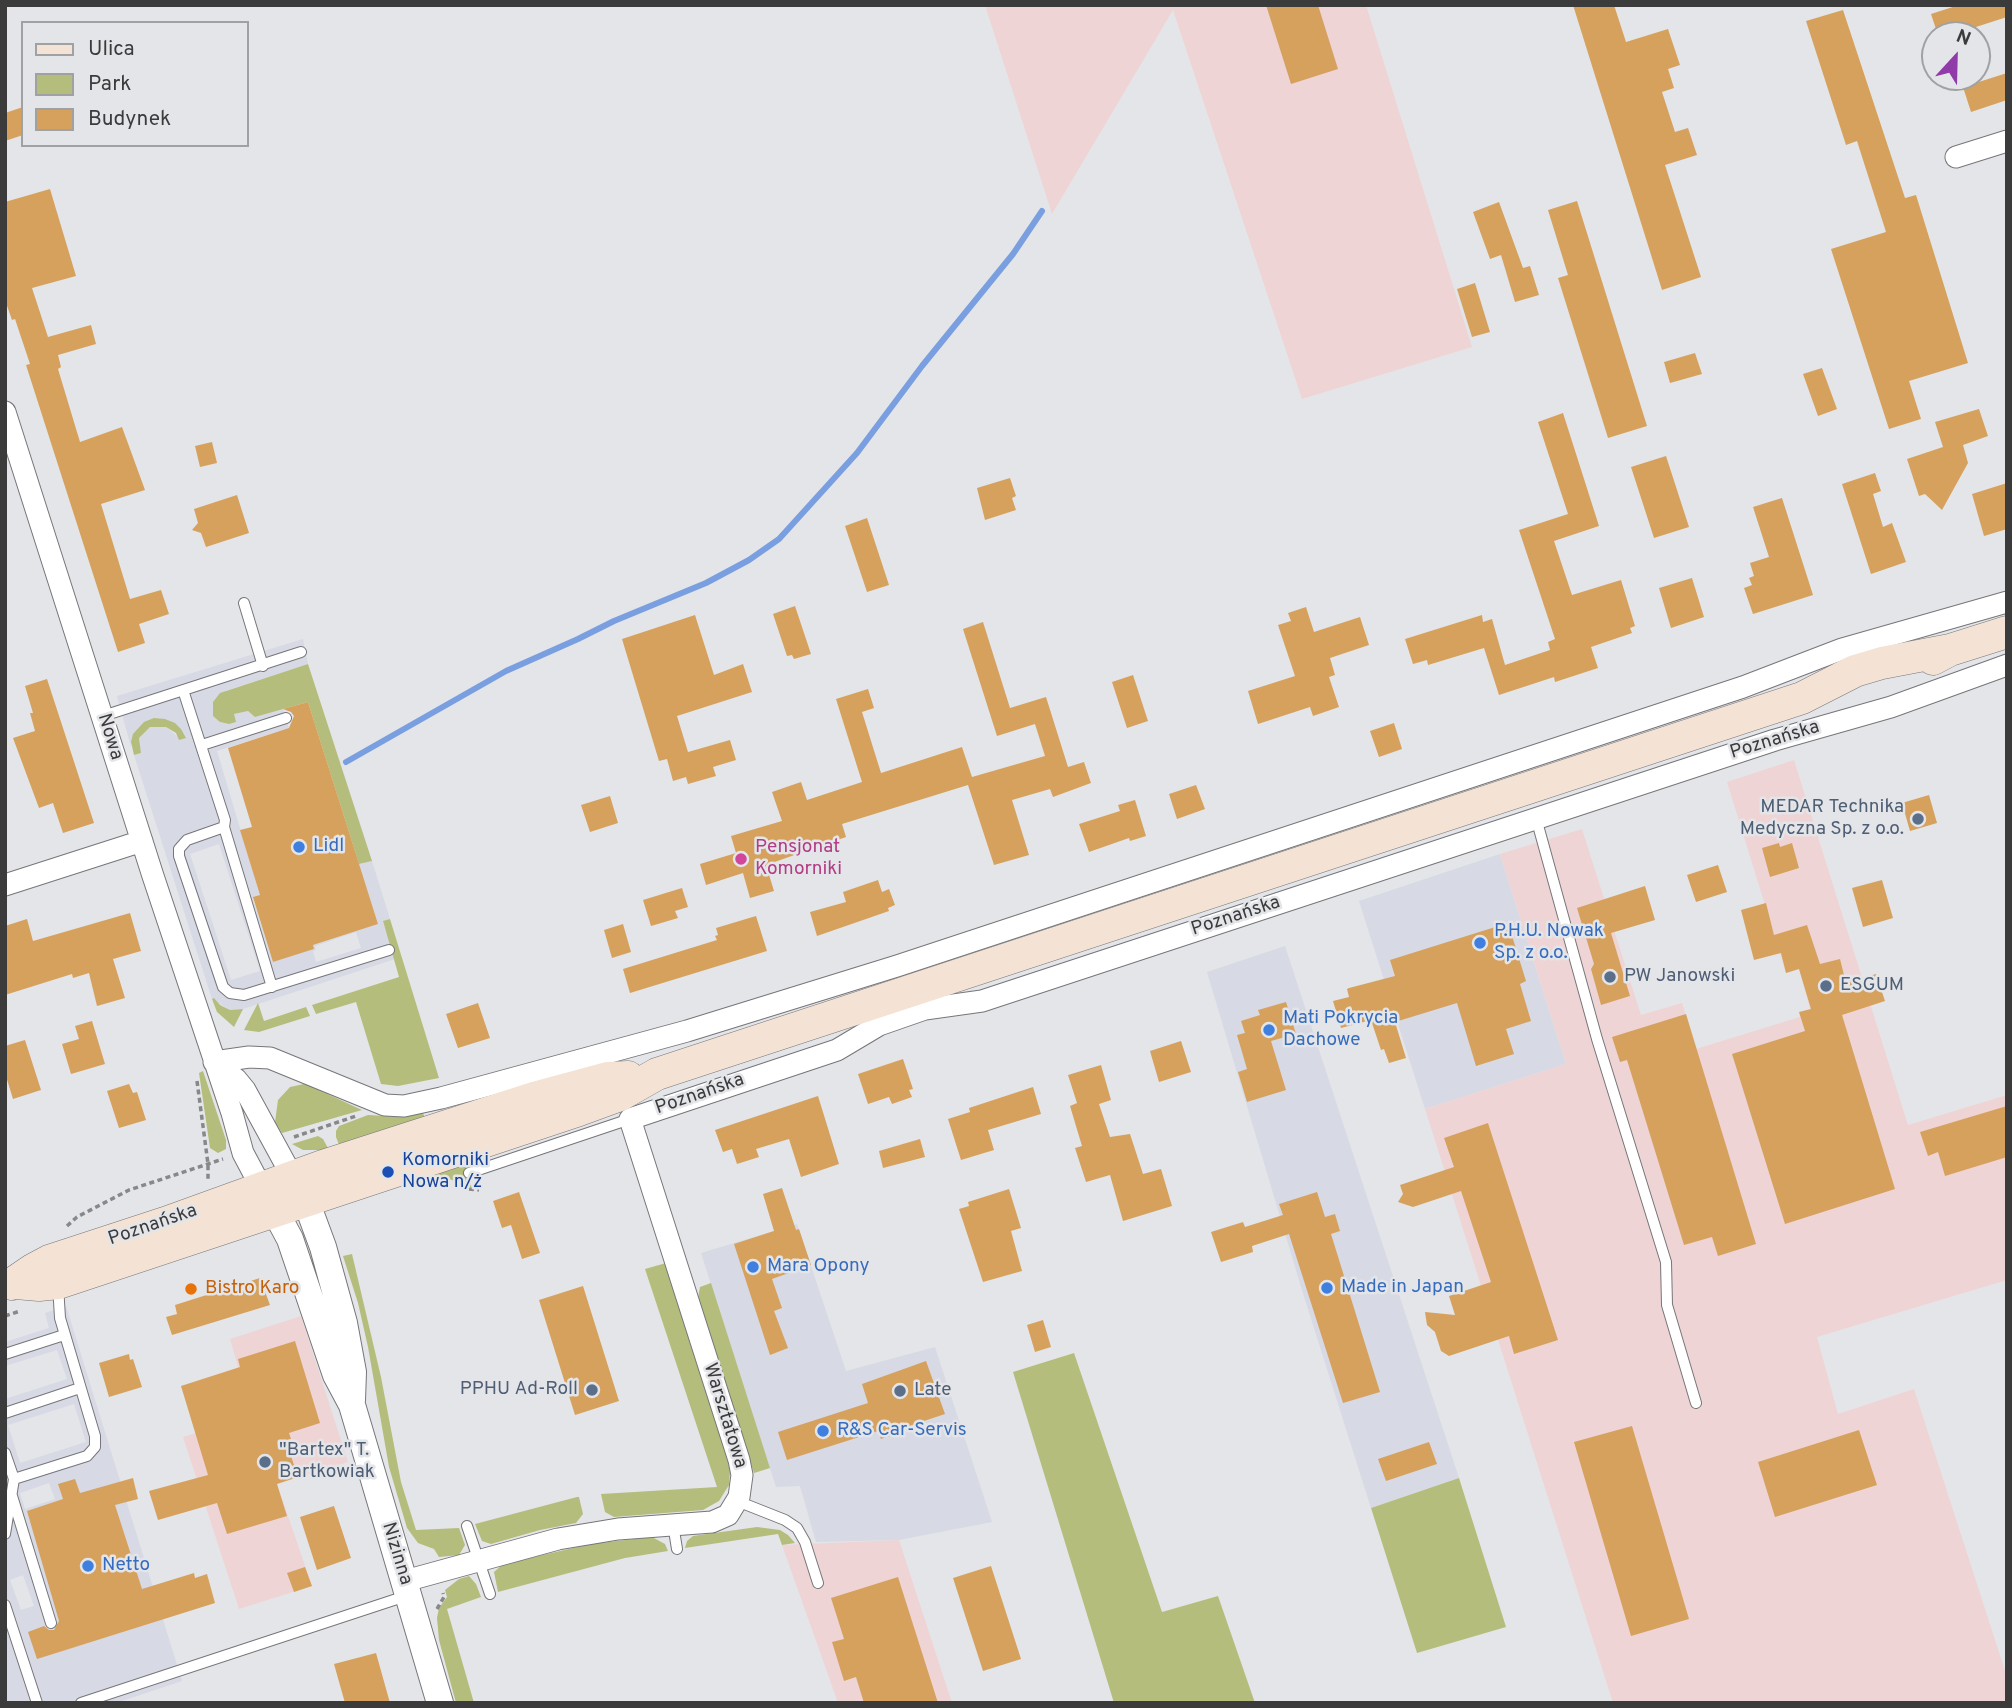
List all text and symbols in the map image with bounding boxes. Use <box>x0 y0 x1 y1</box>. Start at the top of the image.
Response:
legend <box>21 21 248 147</box>
north arrow <box>1921 21 1991 91</box>
text: N <box>1952 25 1974 52</box>
text: Ulica <box>88 36 135 63</box>
text: Park <box>88 71 131 98</box>
text: Budynek <box>88 106 171 133</box>
street label: Nowa <box>91 711 127 763</box>
street label: Poznańska <box>1728 717 1822 765</box>
place label: MEDAR Technika Medyczna Sp. z o.o. <box>1740 797 1904 841</box>
marker: MEDAR Technika Medyczna Sp. z o.o. <box>1910 811 1926 827</box>
place label: Lidl <box>313 836 344 858</box>
place label: Pensjonat Komorniki <box>755 837 842 881</box>
marker: Lidl <box>291 839 307 855</box>
marker: Pensjonat Komorniki <box>733 851 749 867</box>
street label: Poznańska <box>1189 892 1283 942</box>
place label: P.H.U. Nowak Sp. z o.o. <box>1494 921 1604 965</box>
marker: P.H.U. Nowak Sp. z o.o. <box>1472 935 1488 951</box>
place label: PW Janowski <box>1624 966 1735 988</box>
marker: PW Janowski <box>1602 969 1618 985</box>
place label: ESGUM <box>1840 975 1904 997</box>
marker: ESGUM <box>1818 978 1834 994</box>
place label: Mati Pokrycia Dachowe <box>1283 1008 1398 1052</box>
marker: Mati Pokrycia Dachowe <box>1261 1022 1277 1038</box>
street label: Poznańska <box>653 1069 747 1121</box>
place label: Komorniki Nowa n/ż <box>402 1150 489 1194</box>
marker: Komorniki Nowa n/ż <box>380 1164 396 1180</box>
street label: Poznańska <box>106 1200 200 1252</box>
place label: Mara Opony <box>767 1256 870 1278</box>
marker: Mara Opony <box>745 1259 761 1275</box>
place label: Made in Japan <box>1341 1277 1464 1299</box>
place label: Bistro Karo <box>205 1278 299 1300</box>
marker: Made in Japan <box>1319 1280 1335 1296</box>
marker: Bistro Karo <box>183 1281 199 1297</box>
street label: Warsztatowa <box>697 1361 751 1471</box>
place label: PPHU Ad-Roll <box>460 1379 578 1401</box>
place label: Late <box>914 1380 952 1402</box>
marker: PPHU Ad-Roll <box>584 1382 600 1398</box>
marker: Late <box>892 1383 908 1399</box>
place label: R&S Car-Servis <box>837 1420 967 1442</box>
marker: R&S Car-Servis <box>815 1423 831 1439</box>
place label: "Bartex" T. Bartkowiak <box>279 1440 375 1484</box>
marker: "Bartex" T. Bartkowiak <box>257 1454 273 1470</box>
street label: Nizinna <box>376 1520 416 1588</box>
place label: Netto <box>102 1555 150 1577</box>
marker: Netto <box>80 1558 96 1574</box>

